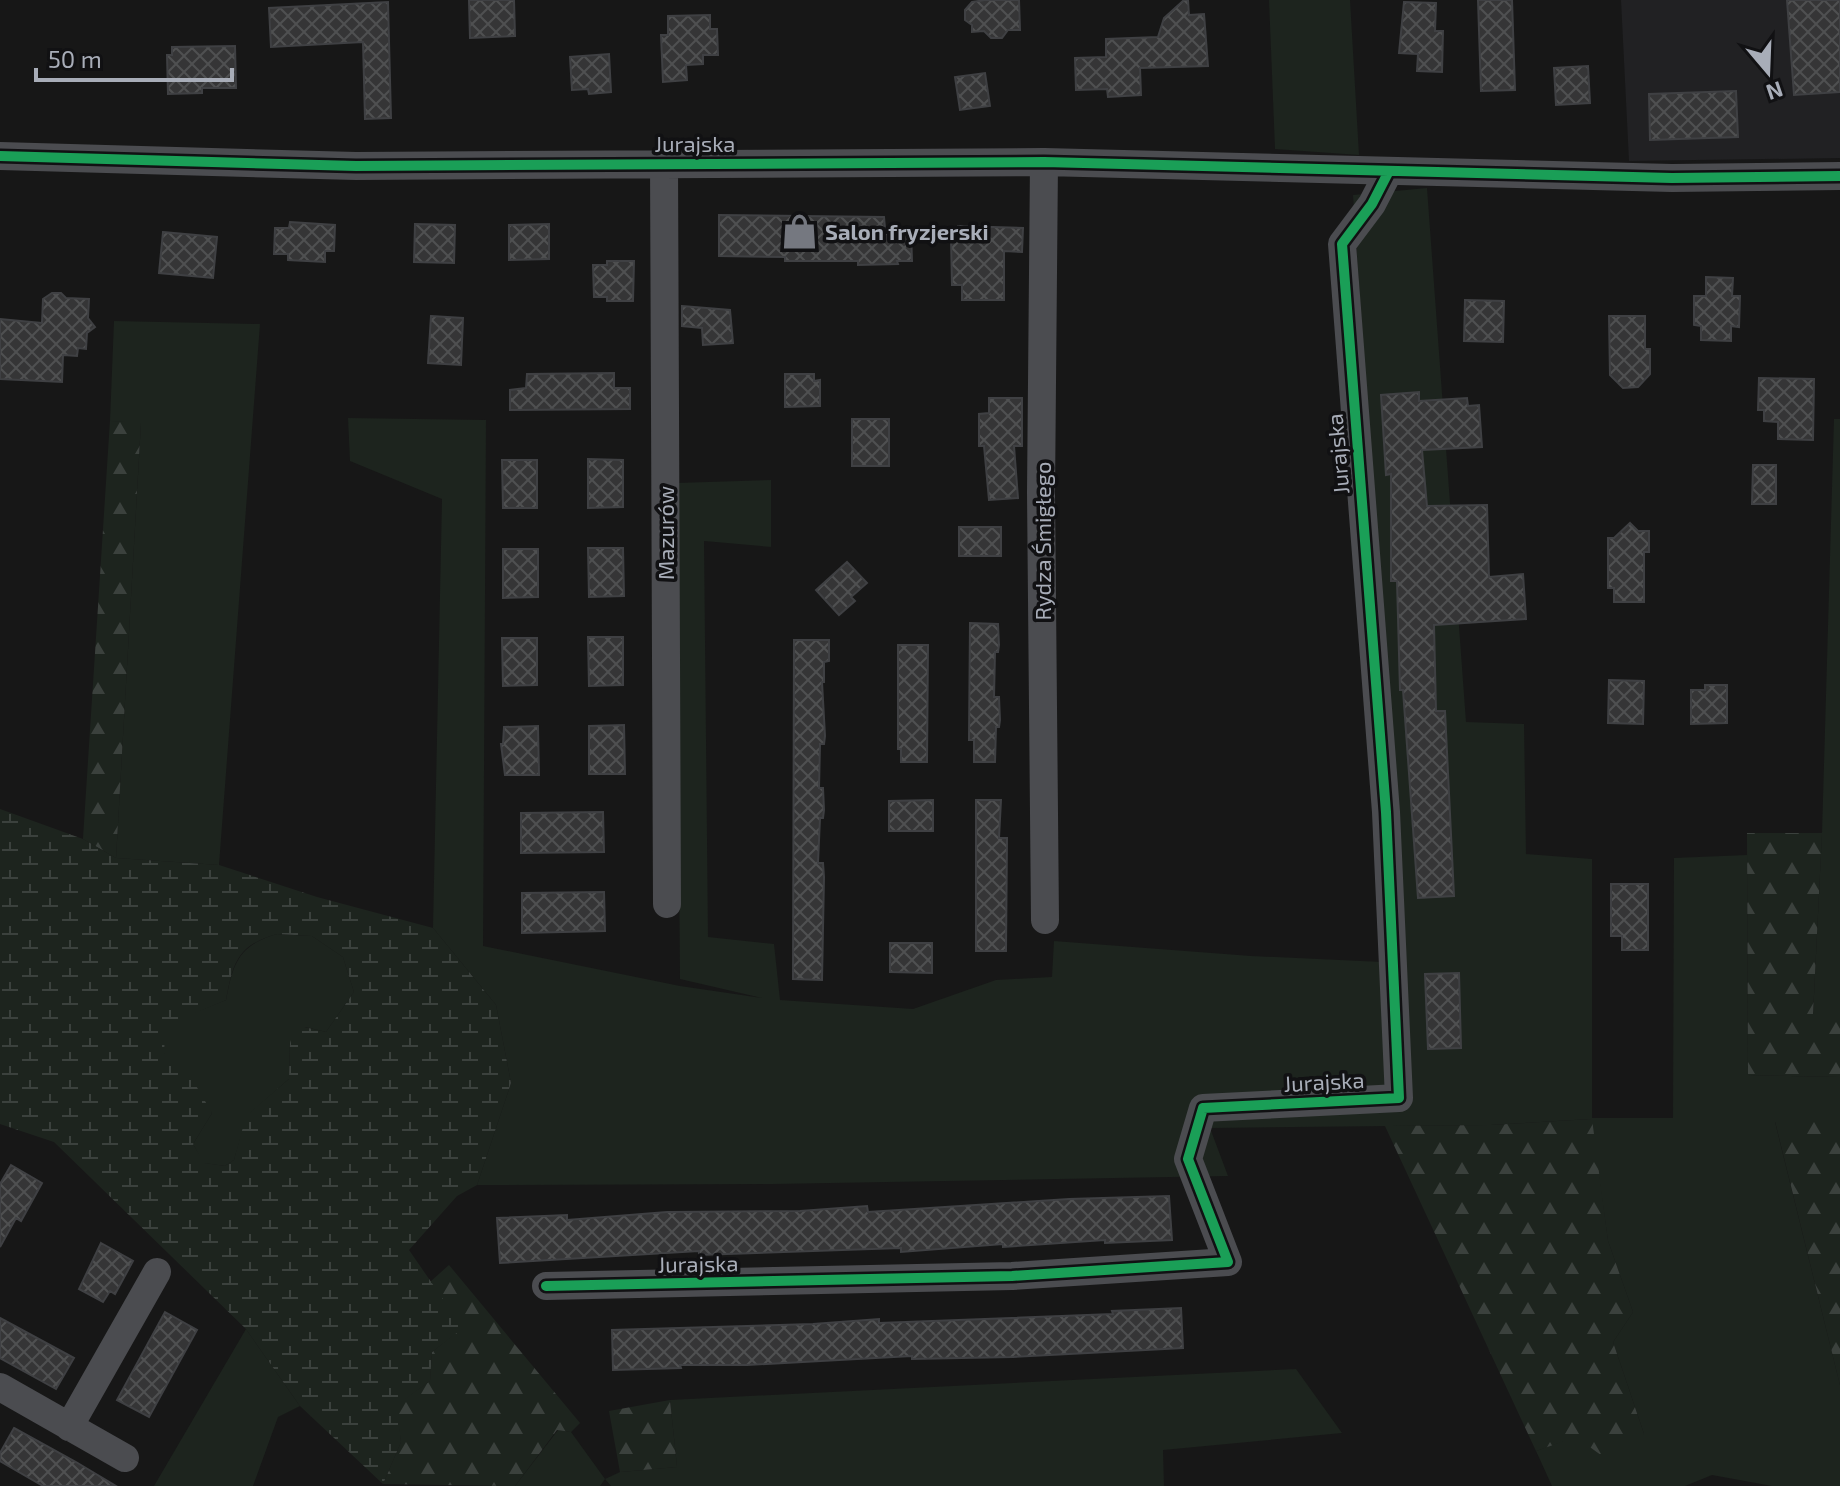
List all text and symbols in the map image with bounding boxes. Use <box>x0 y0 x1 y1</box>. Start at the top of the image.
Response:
scale bar <box>36 32 232 82</box>
north arrow <box>1728 32 1808 112</box>
text: 50 m <box>48 44 102 73</box>
text: N <box>1763 77 1787 107</box>
street label: Jurajska <box>655 130 735 157</box>
shop icon: Salon fryzjerski <box>780 212 818 250</box>
place label: Salon fryzjerski <box>825 218 989 245</box>
street label: Jurajska <box>1321 412 1354 495</box>
street label: Rydza Śmigłego <box>1029 462 1055 621</box>
street label: Mazurów <box>652 486 678 580</box>
street label: Jurajska <box>1283 1066 1365 1097</box>
street label: Jurajska <box>657 1249 739 1278</box>

